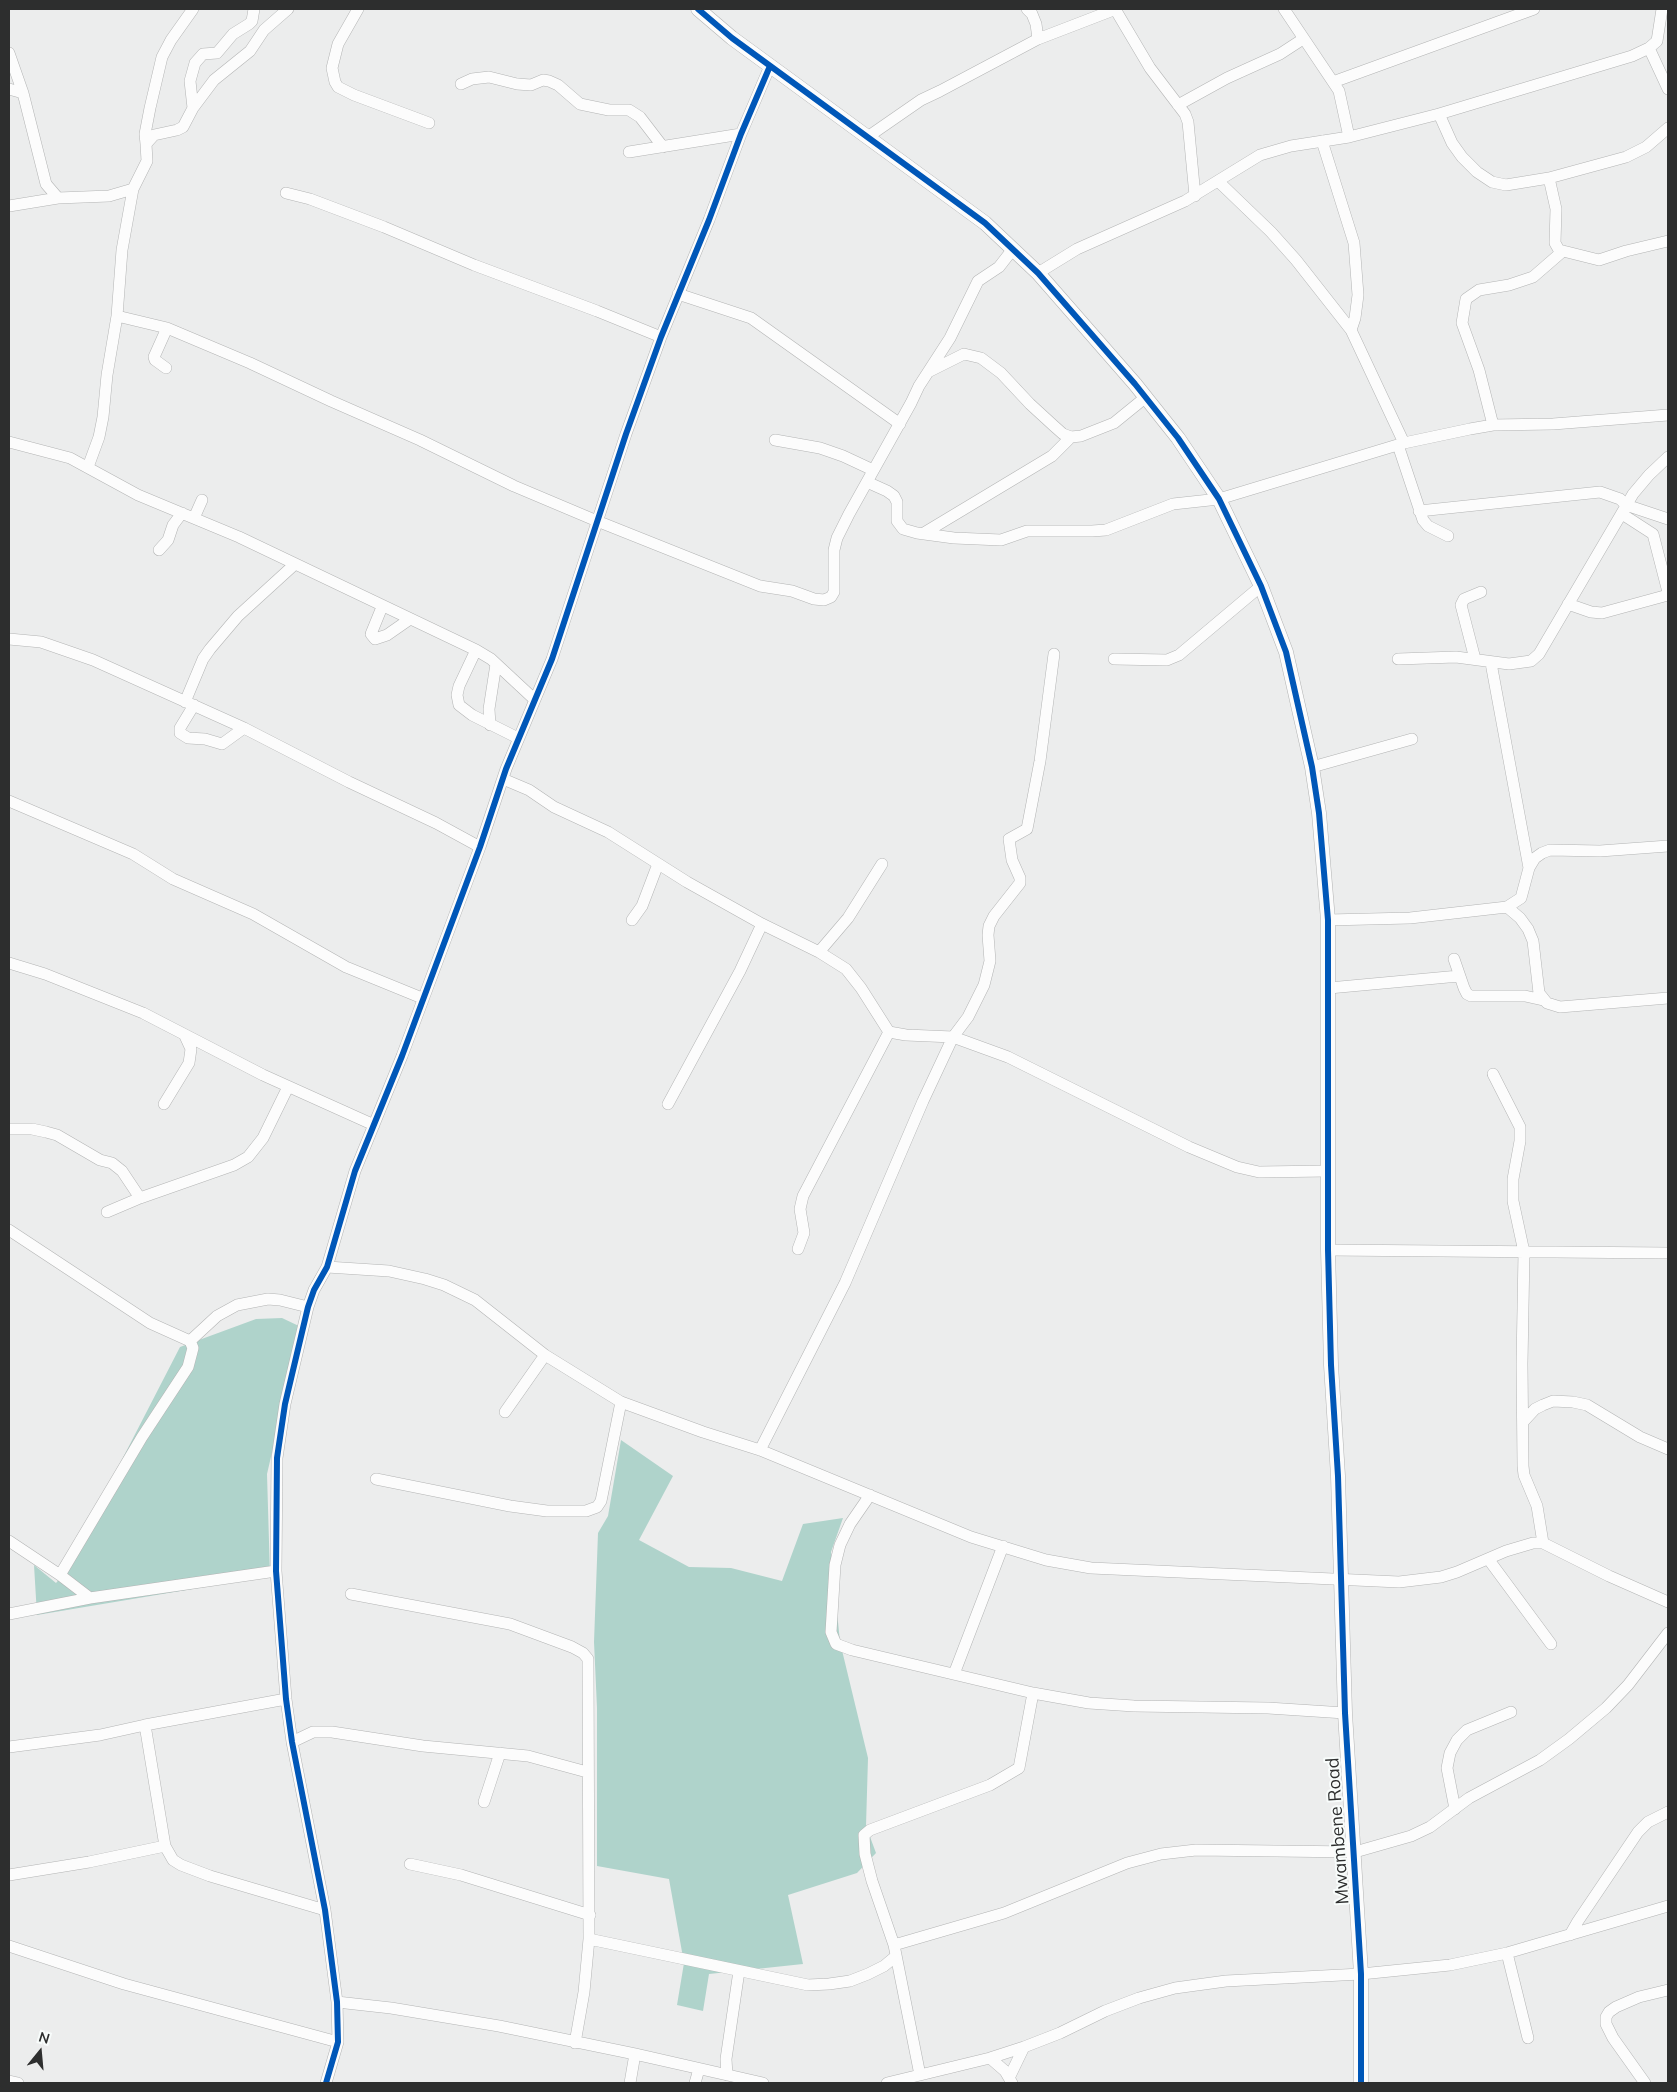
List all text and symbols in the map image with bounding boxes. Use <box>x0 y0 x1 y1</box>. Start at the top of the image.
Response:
street label: Mwambene Road <box>1322 1757 1354 1905</box>
north arrow <box>15 2027 65 2077</box>
text: N <box>37 2028 52 2048</box>

